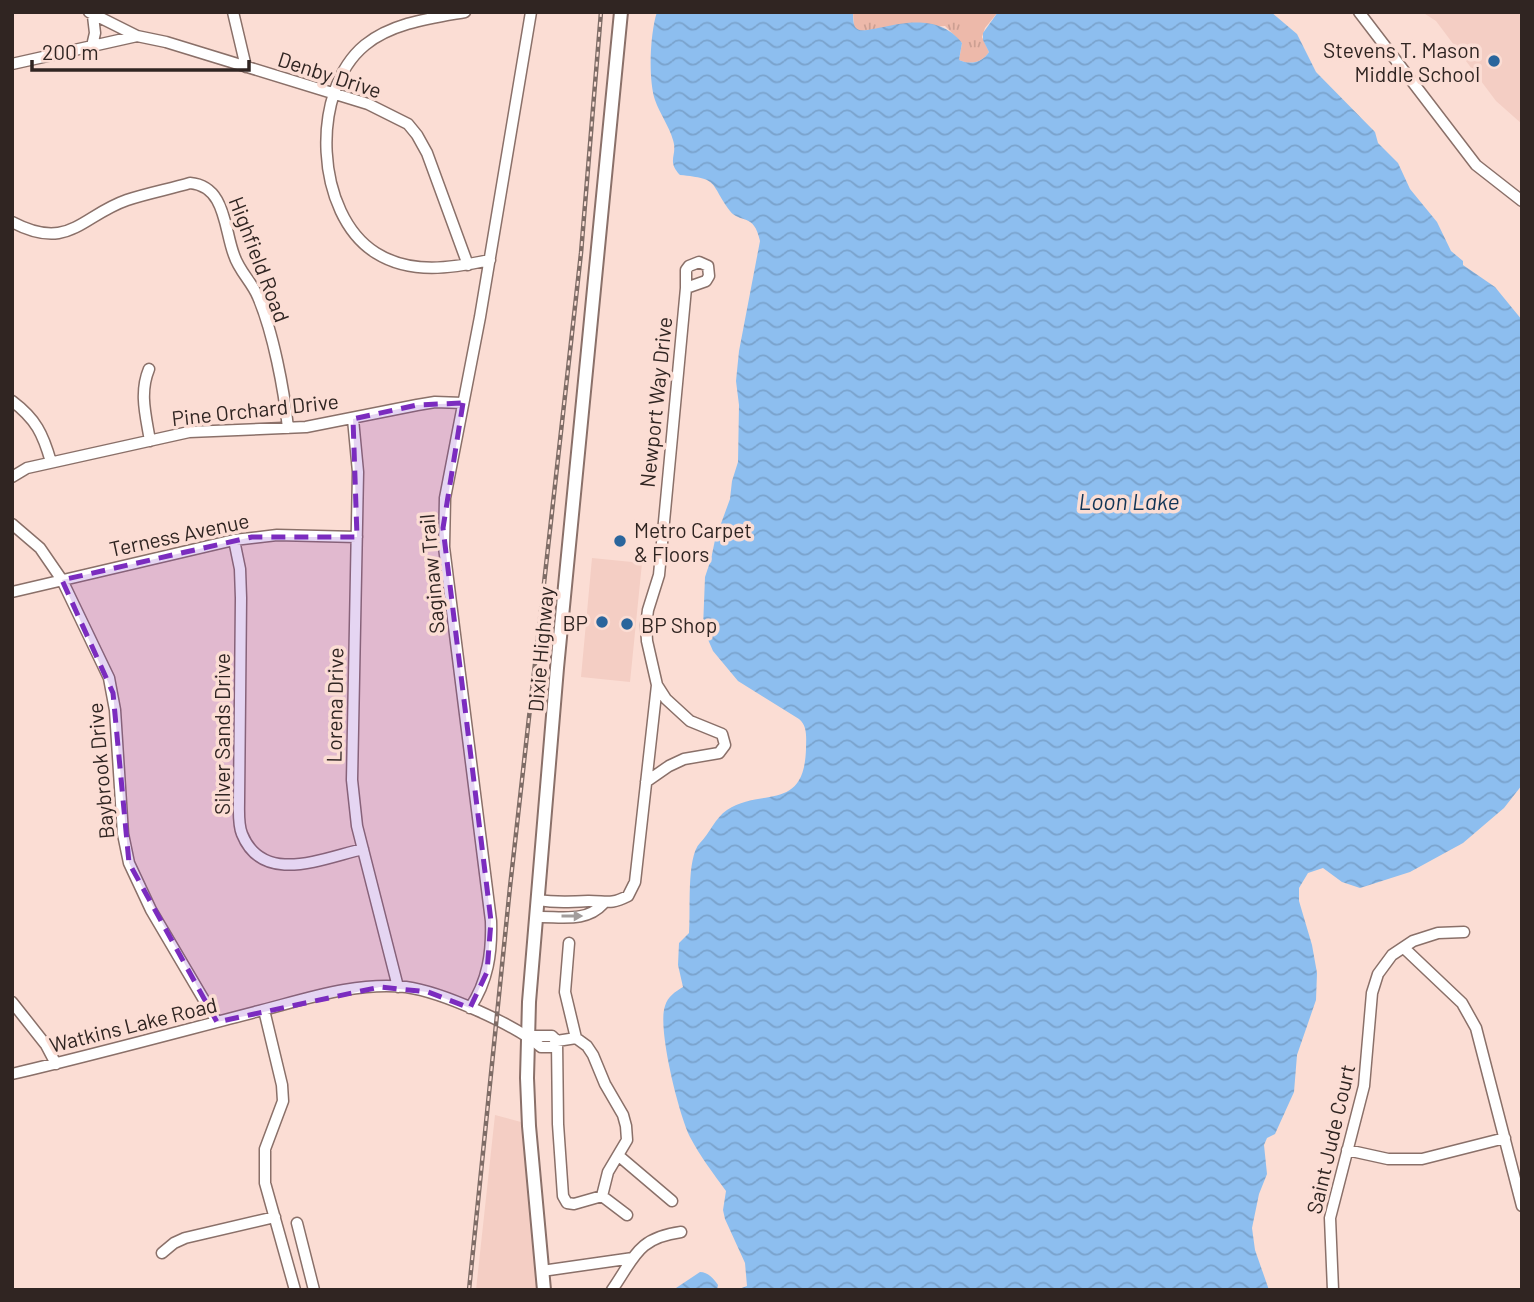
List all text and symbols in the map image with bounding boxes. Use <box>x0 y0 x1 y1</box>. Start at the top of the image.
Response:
scale bar <box>32 28 248 72</box>
place label: Stevens T. Mason Middle School <box>1323 37 1480 86</box>
text: 200 m <box>42 39 99 64</box>
street label: Denby Drive <box>275 46 385 102</box>
marker: Stevens T. Mason Middle School <box>1486 53 1502 69</box>
street label: Highfield Road <box>225 193 295 325</box>
street label: Newport Way Drive <box>634 315 676 489</box>
street label: Pine Orchard Drive <box>170 388 340 430</box>
water label: Loon Lake <box>1079 487 1180 515</box>
street label: Terness Avenue <box>107 507 251 561</box>
street label: Saginaw Trail <box>413 513 449 635</box>
place label: Metro Carpet & Floors <box>634 517 752 566</box>
marker: Metro Carpet & Floors <box>612 533 628 549</box>
street label: Dixie Highway <box>522 585 558 713</box>
place label: BP <box>562 610 588 635</box>
place label: BP Shop <box>641 612 717 637</box>
marker: BP <box>594 614 610 630</box>
marker: BP Shop <box>619 616 635 632</box>
street label: Lorena Drive <box>320 647 348 763</box>
street label: Silver Sands Drive <box>209 653 234 815</box>
street label: Baybrook Drive <box>82 702 118 840</box>
one-way arrow <box>561 910 583 922</box>
street label: Watkins Lake Road <box>47 991 219 1057</box>
street label: Saint Jude Court <box>1301 1062 1359 1216</box>

